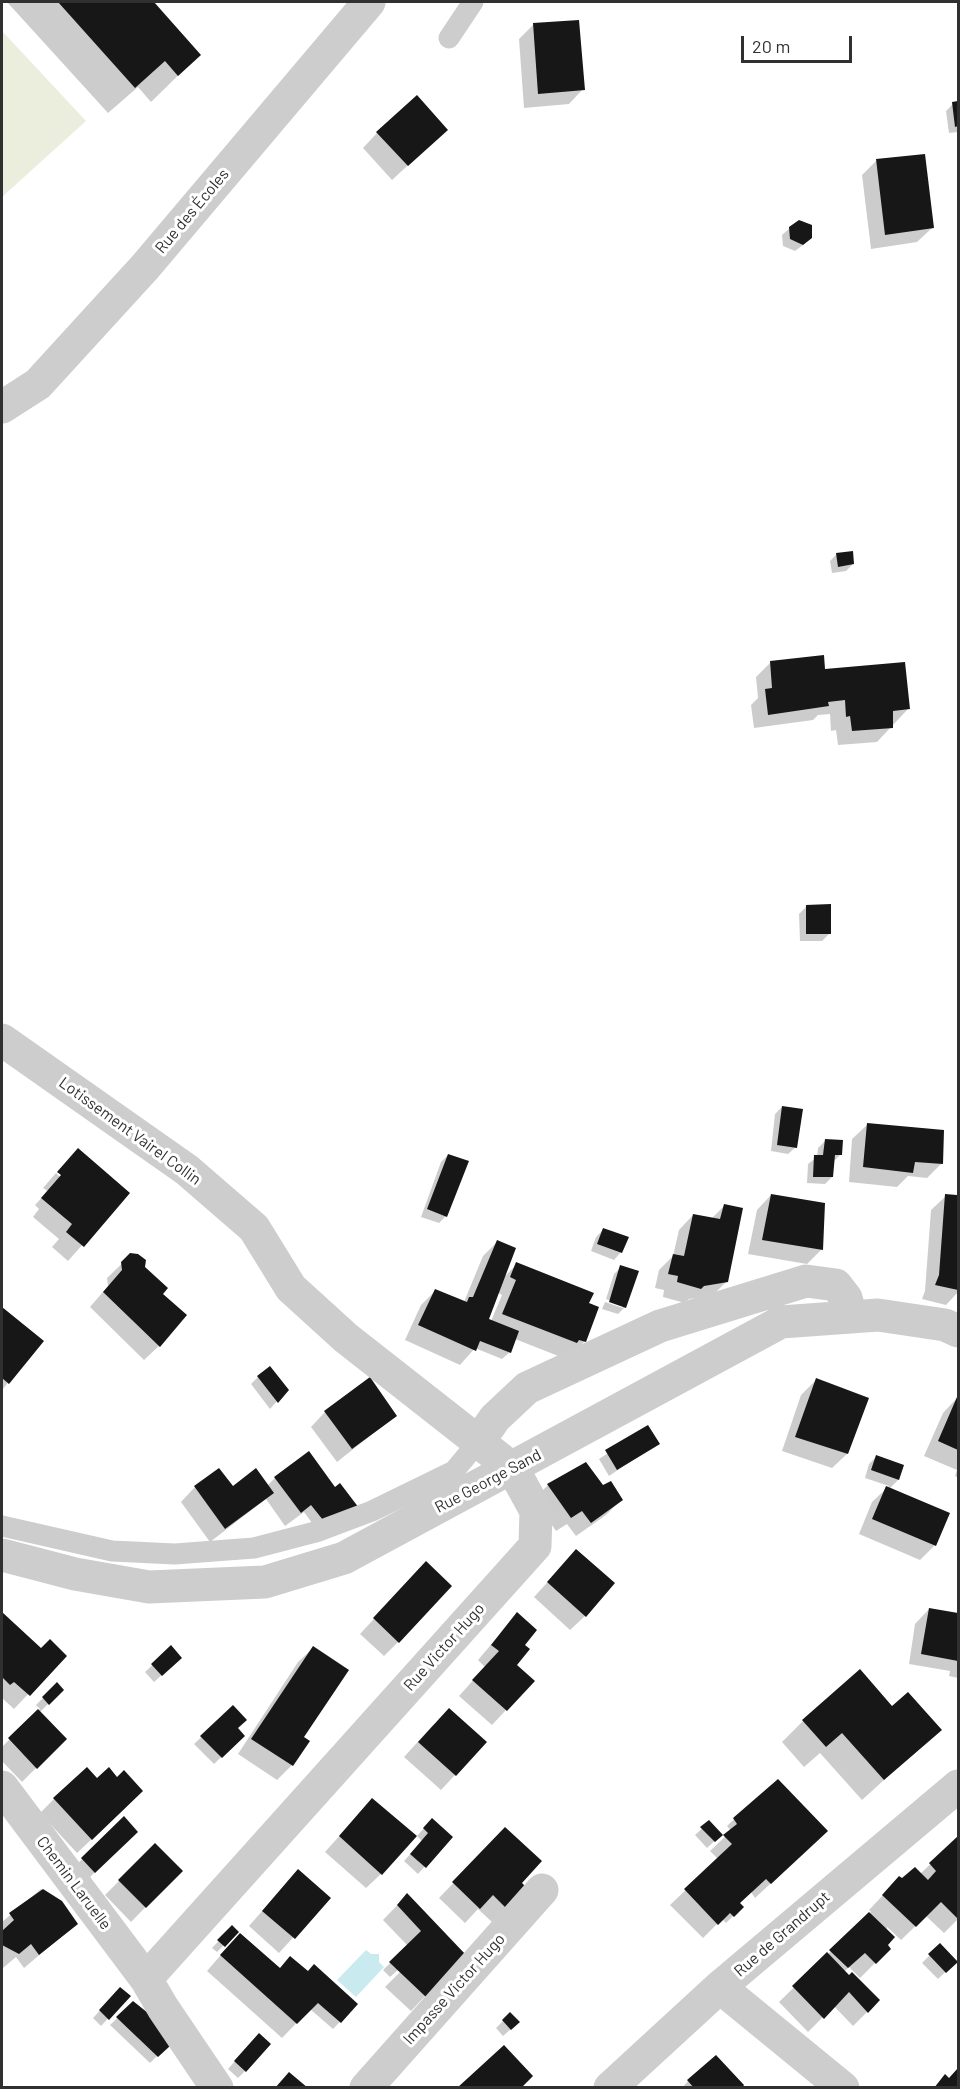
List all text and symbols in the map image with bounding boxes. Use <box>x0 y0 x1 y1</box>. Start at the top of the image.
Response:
scale bar <box>744 24 855 62</box>
text: 20 m <box>752 35 790 57</box>
street label: Rue des Écoles <box>151 165 233 257</box>
street label: Lotissement Vairel Collin <box>55 1073 205 1189</box>
street label: Rue George Sand <box>431 1445 545 1517</box>
street label: Rue Victor Hugo <box>400 1599 488 1695</box>
street label: Chemin Laruelle <box>33 1833 115 1933</box>
street label: Rue de Grandrupt <box>730 1887 834 1981</box>
street label: Impasse Victor Hugo <box>399 1930 509 2048</box>

